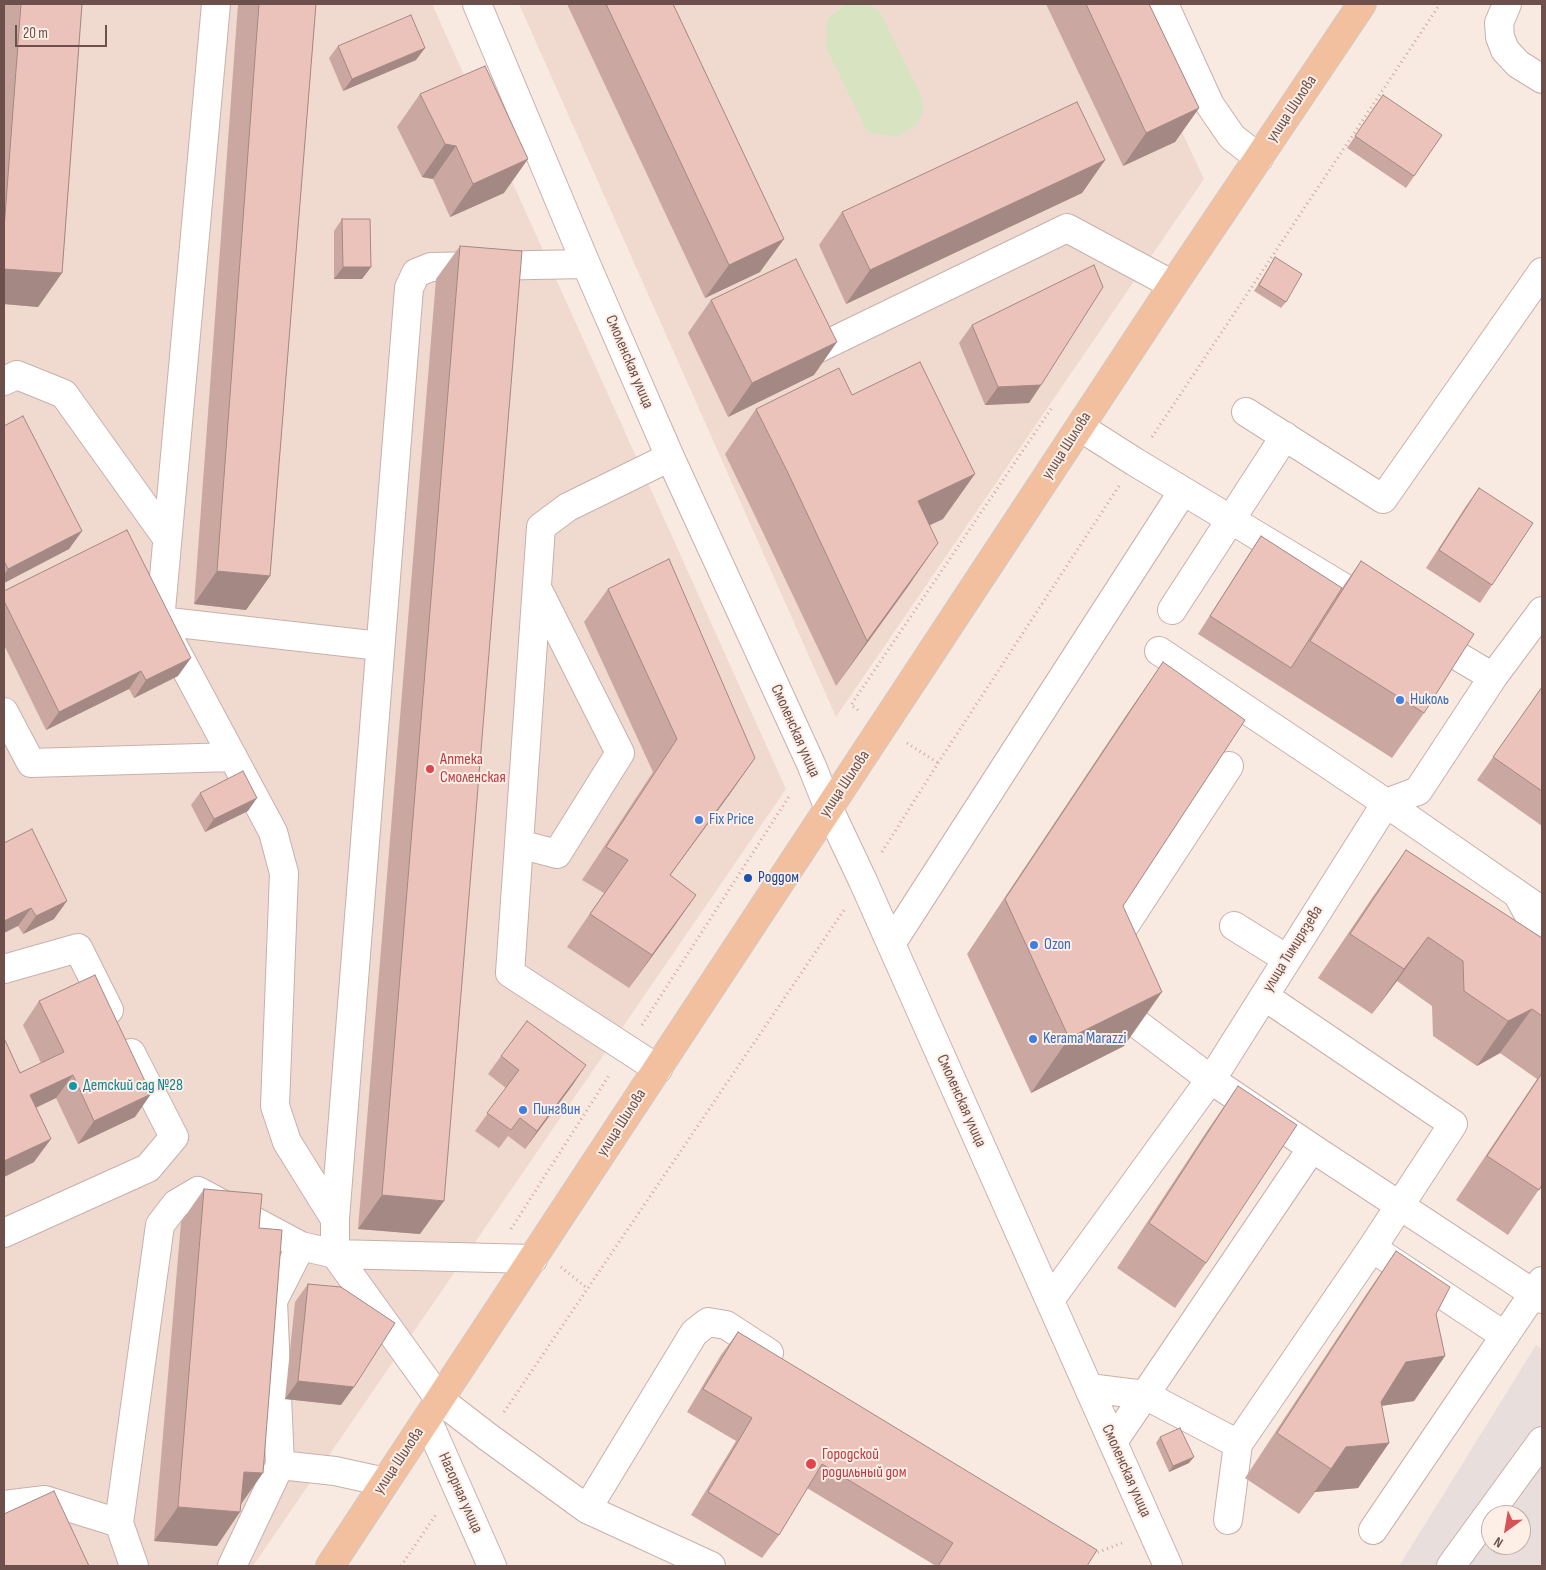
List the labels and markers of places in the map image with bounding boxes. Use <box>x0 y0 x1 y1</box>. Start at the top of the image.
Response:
place label: Николь <box>1410 690 1449 710</box>
marker: Николь <box>1394 694 1406 706</box>
place label: Аптека Смоленская <box>440 750 506 788</box>
marker: Аптека Смоленская <box>424 763 436 775</box>
place label: Fix Price <box>709 810 754 830</box>
marker: Fix Price <box>693 814 705 826</box>
place label: Роддом <box>758 868 799 888</box>
marker: Роддом <box>742 872 754 884</box>
place label: Ozon <box>1044 935 1071 955</box>
marker: Ozon <box>1028 939 1040 951</box>
place label: Kerama Marazzi <box>1043 1029 1126 1049</box>
marker: Kerama Marazzi <box>1027 1033 1039 1045</box>
place label: Детский сад №28 <box>83 1076 183 1096</box>
marker: Детский сад №28 <box>67 1080 79 1092</box>
place label: Пингвин <box>533 1100 580 1120</box>
marker: Пингвин <box>517 1104 529 1116</box>
place label: Городской родильный дом <box>822 1445 906 1483</box>
marker: Городской родильный дом <box>804 1457 818 1471</box>

